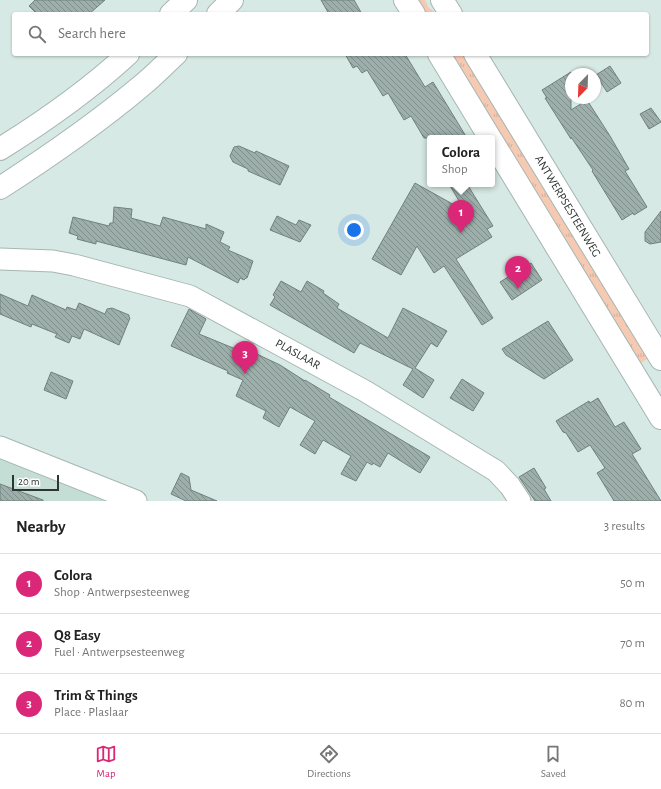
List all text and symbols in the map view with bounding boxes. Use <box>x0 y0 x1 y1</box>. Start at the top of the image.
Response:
search box <box>12 12 649 56</box>
icon: search <box>26 23 48 45</box>
text: Search here <box>58 26 126 41</box>
north arrow <box>565 68 601 104</box>
popup <box>427 135 495 187</box>
text: Colora <box>442 145 480 160</box>
street label: ANTWERPSESTEENWEG <box>533 153 603 259</box>
text: Shop <box>442 163 468 176</box>
pin: 1 <box>448 200 474 233</box>
your location <box>344 220 364 240</box>
pin: 2 <box>505 256 531 289</box>
street label: PLASLAAR <box>274 337 323 371</box>
pin: 3 <box>232 341 258 374</box>
scale bar <box>12 473 59 492</box>
text: 20 m <box>18 476 39 487</box>
text: Nearby <box>16 518 66 535</box>
text: 3 results <box>604 520 645 533</box>
text: Colora <box>54 568 92 583</box>
text: 1 <box>27 577 31 590</box>
text: 50 m <box>620 577 645 590</box>
text: Shop · Antwerpsesteenweg <box>54 586 189 599</box>
text: Q8 Easy <box>54 628 100 643</box>
text: 2 <box>26 637 32 650</box>
text: 70 m <box>620 637 645 650</box>
text: Fuel · Antwerpsesteenweg <box>54 646 185 659</box>
text: Trim & Things <box>54 688 138 703</box>
text: 3 <box>26 697 32 710</box>
text: 80 m <box>619 697 645 710</box>
text: Place · Plaslaar <box>54 706 128 719</box>
tab: Map <box>95 743 117 780</box>
tab: Directions <box>307 743 351 780</box>
tab: Saved <box>541 743 566 780</box>

